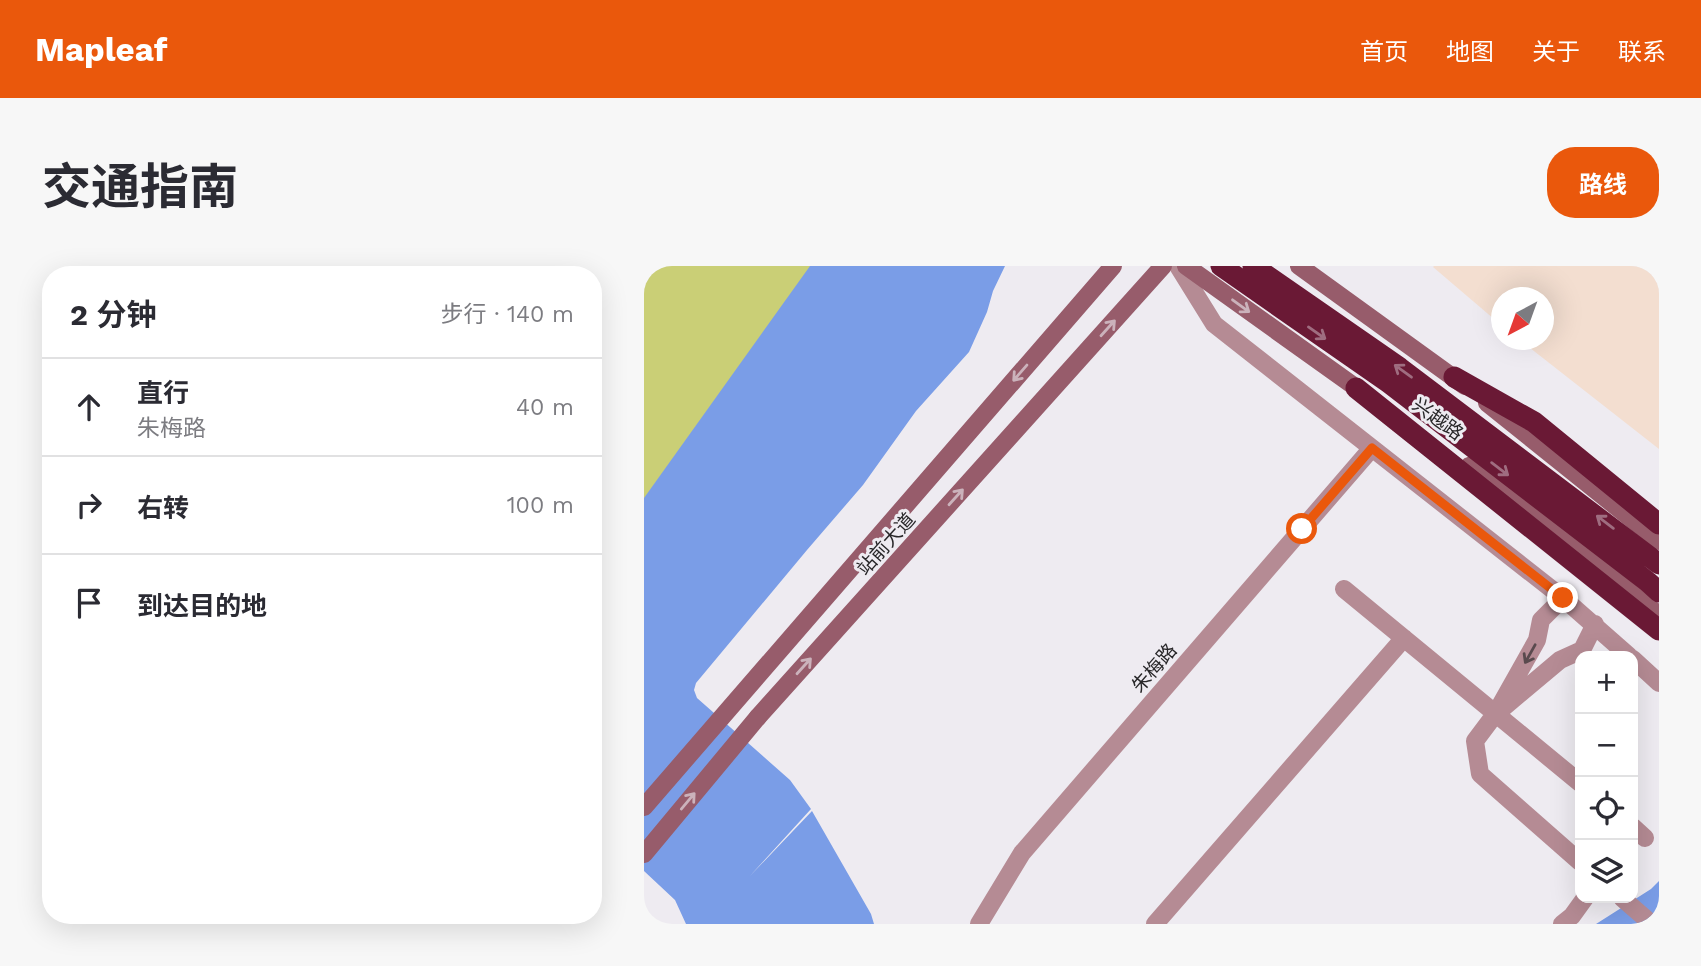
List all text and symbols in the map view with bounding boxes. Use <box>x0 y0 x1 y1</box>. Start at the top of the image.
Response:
text: Mapleaf <box>35 30 167 69</box>
text: 首页 <box>1360 38 1408 66</box>
text: 地图 <box>1446 38 1494 66</box>
text: 关于 <box>1532 38 1580 66</box>
text: 联系 <box>1618 38 1666 66</box>
button: 路线 <box>1547 147 1659 218</box>
text: 交通指南 <box>42 158 238 216</box>
north arrow <box>1491 287 1554 350</box>
text: 2 分钟 <box>70 297 156 332</box>
one-way arrow <box>1231 299 1250 313</box>
text: 步行 · 140 m <box>440 301 574 328</box>
one-way arrow <box>1100 319 1116 337</box>
one-way arrow <box>1307 326 1326 340</box>
one-way arrow <box>1012 364 1028 382</box>
one-way arrow <box>1394 364 1413 378</box>
text: 直行 <box>137 378 189 408</box>
icon: ahead <box>70 388 108 426</box>
street label: 兴越路 <box>1408 393 1468 445</box>
text: 40 m <box>516 394 574 421</box>
text: 朱梅路 <box>137 415 206 442</box>
one-way arrow <box>1490 461 1509 476</box>
icon: right <box>70 486 108 524</box>
one-way arrow <box>947 489 964 506</box>
text: 100 m <box>507 492 574 519</box>
text: 右转 <box>137 493 189 523</box>
street label: 站前大道 <box>852 508 920 580</box>
route start <box>1286 513 1317 544</box>
one-way arrow <box>1596 515 1615 529</box>
route end <box>1547 582 1578 613</box>
icon: arrive <box>70 584 108 622</box>
text: 到达目的地 <box>137 591 267 621</box>
street label: 朱梅路 <box>1127 639 1181 697</box>
one-way arrow <box>1523 643 1536 664</box>
map controls <box>1575 651 1638 903</box>
button: + <box>1575 651 1638 714</box>
one-way arrow <box>795 658 811 676</box>
button: − <box>1575 714 1638 777</box>
button: locate <box>1575 777 1638 840</box>
one-way arrow <box>680 793 696 811</box>
button: layers <box>1575 840 1638 903</box>

